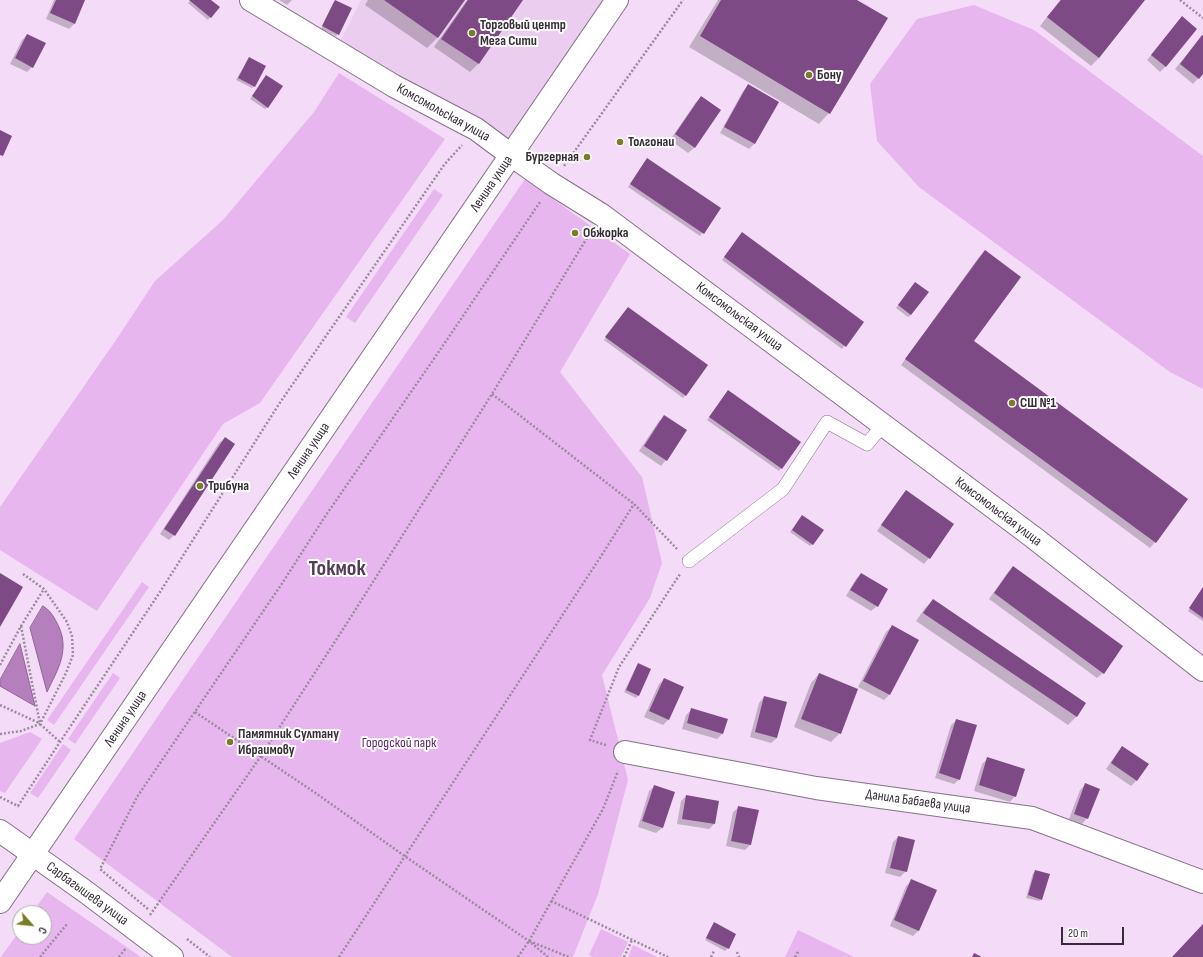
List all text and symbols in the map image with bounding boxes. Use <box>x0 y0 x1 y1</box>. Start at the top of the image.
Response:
place label: Торговый центр Мега Сити <box>480 17 566 50</box>
marker: Торговый центр Мега Сити <box>467 28 477 38</box>
place label: Бону <box>817 67 842 83</box>
marker: Бону <box>804 70 814 80</box>
street label: Комсомольская улица <box>393 80 493 146</box>
place label: Толгонаи <box>628 134 674 150</box>
marker: Толгонаи <box>615 137 625 147</box>
place label: Бургерная <box>526 149 579 165</box>
marker: Бургерная <box>582 152 592 162</box>
street label: Ленина улица <box>467 153 517 215</box>
place label: Обжорка <box>583 225 628 241</box>
marker: Обжорка <box>570 228 580 238</box>
street label: Комсомольская улица <box>692 279 786 355</box>
place label: СШ №1 <box>1020 395 1056 411</box>
marker: СШ №1 <box>1007 398 1017 408</box>
street label: Ленина улица <box>284 420 334 482</box>
street label: Комсомольская улица <box>951 474 1045 550</box>
place label: Трибуна <box>208 478 249 494</box>
marker: Трибуна <box>195 481 205 491</box>
district label: Токмок <box>308 556 366 582</box>
street label: Ленина улица <box>101 688 151 750</box>
place label: Памятник Султану Ибраимову <box>238 726 339 758</box>
park label: Городской парк <box>362 735 436 751</box>
marker: Памятник Султану Ибраимову <box>225 737 235 747</box>
street label: Данила Бабаева улица <box>865 786 971 818</box>
street label: Сарбагышева улица <box>43 859 131 929</box>
north arrow <box>12 905 52 945</box>
scale bar <box>1063 919 1126 945</box>
text: 20 m <box>1068 926 1088 941</box>

